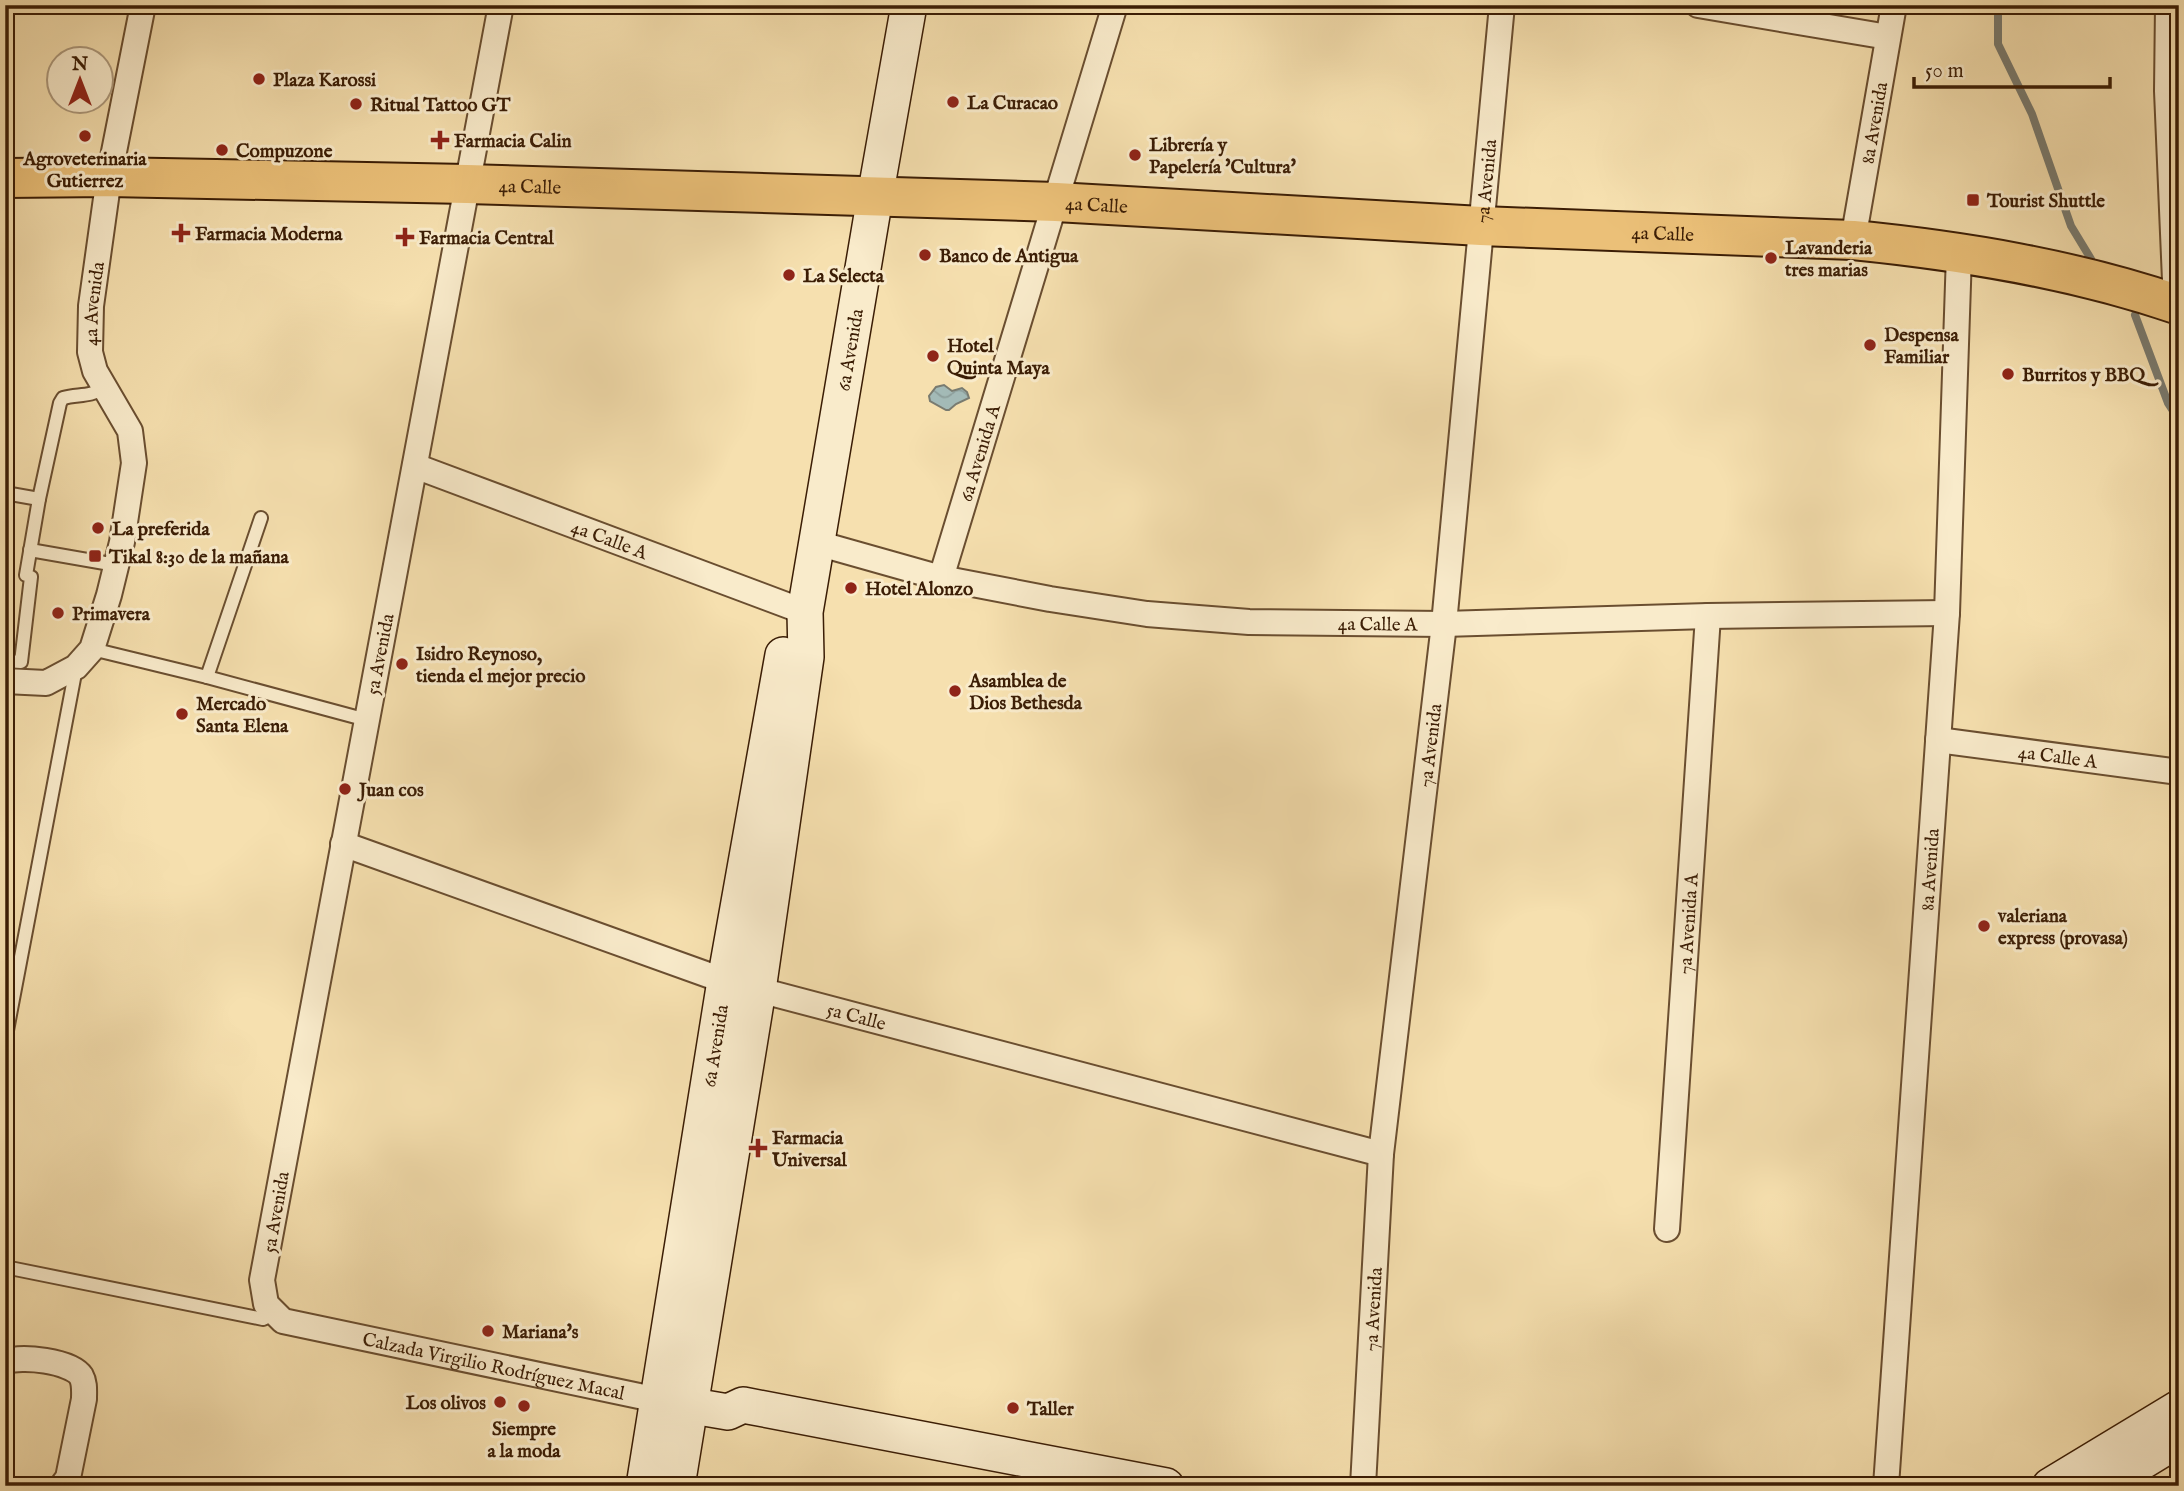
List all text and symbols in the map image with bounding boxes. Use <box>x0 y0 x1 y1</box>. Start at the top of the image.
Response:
north arrow <box>46 46 116 116</box>
scale bar <box>1914 46 2110 90</box>
text: N <box>71 53 89 77</box>
text: 50 m <box>1925 58 1964 85</box>
place label: Plaza Karossi <box>273 69 376 93</box>
marker: Plaza Karossi <box>251 71 267 87</box>
street label: 8a Avenida <box>1856 79 1894 166</box>
place label: La Curacao <box>967 92 1058 116</box>
place label: Ritual Tattoo GT <box>370 94 511 118</box>
marker: La Curacao <box>945 94 961 110</box>
marker: Ritual Tattoo GT <box>348 96 364 112</box>
marker: Agroveterinaria Gutierrez <box>77 128 93 144</box>
place label: Farmacia Calin <box>454 130 572 154</box>
marker: Farmacia Calin <box>432 132 448 148</box>
place label: Librería y Papelería 'Cultura' <box>1149 134 1296 180</box>
street label: 7a Avenida <box>1472 138 1503 224</box>
place label: Compuzone <box>236 140 333 164</box>
marker: Compuzone <box>214 142 230 158</box>
marker: Librería y Papelería 'Cultura' <box>1127 147 1143 163</box>
place label: Agroveterinaria Gutierrez <box>22 148 147 194</box>
street label: 4a Calle <box>498 175 562 201</box>
place label: Tourist Shuttle <box>1986 190 2105 214</box>
marker: Tourist Shuttle <box>1965 192 1981 208</box>
street label: 4a Calle <box>1065 193 1129 220</box>
street label: 4a Calle <box>1631 222 1695 248</box>
place label: Farmacia Moderna <box>195 223 343 247</box>
marker: Farmacia Moderna <box>173 225 189 241</box>
place label: Farmacia Central <box>419 227 555 251</box>
marker: Farmacia Central <box>397 229 413 245</box>
place label: Lavanderia tres marias <box>1784 237 1873 283</box>
place label: Banco de Antigua <box>939 245 1079 269</box>
marker: Banco de Antigua <box>917 247 933 263</box>
marker: Lavanderia tres marias <box>1763 250 1779 266</box>
street label: 4a Avenida <box>80 260 111 346</box>
place label: La Selecta <box>803 265 885 289</box>
marker: La Selecta <box>781 267 797 283</box>
street label: 6a Avenida <box>832 306 870 393</box>
place label: Despensa Familiar <box>1884 324 1959 370</box>
place label: Hotel Quinta Maya <box>947 335 1051 381</box>
marker: Despensa Familiar <box>1862 337 1878 353</box>
marker: Hotel Quinta Maya <box>925 348 941 364</box>
place label: Burritos y BBQ <box>2022 364 2159 388</box>
marker: Burritos y BBQ <box>2000 366 2016 382</box>
street label: 6a Avenida A <box>955 401 1007 505</box>
street label: 4a Calle A <box>568 516 652 566</box>
place label: La preferida <box>112 518 210 542</box>
marker: La preferida <box>90 520 106 536</box>
place label: Tikal 8:30 de la mañana <box>108 546 290 570</box>
marker: Tikal 8:30 de la mañana <box>87 548 103 564</box>
place label: Hotel Alonzo <box>865 578 973 602</box>
marker: Hotel Alonzo <box>843 580 859 596</box>
place label: Primavera <box>72 603 151 627</box>
marker: Primavera <box>50 605 66 621</box>
street label: 5a Avenida <box>361 611 401 697</box>
street label: 4a Calle A <box>1338 613 1419 638</box>
place label: Isidro Reynoso, tienda el mejor precio <box>415 643 585 689</box>
marker: Isidro Reynoso, tienda el mejor precio <box>394 656 410 672</box>
place label: Asamblea de Dios Bethesda <box>968 670 1083 716</box>
marker: Asamblea de Dios Bethesda <box>947 683 963 699</box>
place label: Mercado Santa Elena <box>196 693 289 739</box>
street label: 7a Avenida <box>1415 702 1449 789</box>
marker: Mercado Santa Elena <box>174 706 190 722</box>
street label: 4a Calle A <box>2017 741 2100 775</box>
place label: Juan cos <box>356 779 424 803</box>
marker: Juan cos <box>337 781 353 797</box>
street label: 8a Avenida <box>1916 827 1946 912</box>
street label: 7a Avenida A <box>1674 871 1705 975</box>
place label: valeriana express (provasa) <box>1997 905 2128 951</box>
marker: valeriana express (provasa) <box>1976 918 1992 934</box>
street label: 5a Calle <box>824 998 889 1037</box>
street label: 6a Avenida <box>698 1002 735 1089</box>
place label: Farmacia Universal <box>771 1127 848 1173</box>
marker: Farmacia Universal <box>750 1140 766 1156</box>
street label: 5a Avenida <box>258 1169 296 1255</box>
street label: 7a Avenida <box>1360 1266 1389 1352</box>
place label: Mariana's <box>502 1321 579 1345</box>
marker: Mariana's <box>480 1323 496 1339</box>
street label: Calzada Virgilio Rodríguez Macal <box>360 1328 627 1407</box>
place label: Los olivos <box>406 1392 486 1416</box>
marker: Los olivos <box>492 1394 508 1410</box>
marker: Siempre a la moda <box>516 1398 532 1414</box>
place label: Taller <box>1026 1398 1075 1422</box>
marker: Taller <box>1005 1400 1021 1416</box>
place label: Siempre a la moda <box>487 1418 561 1464</box>

